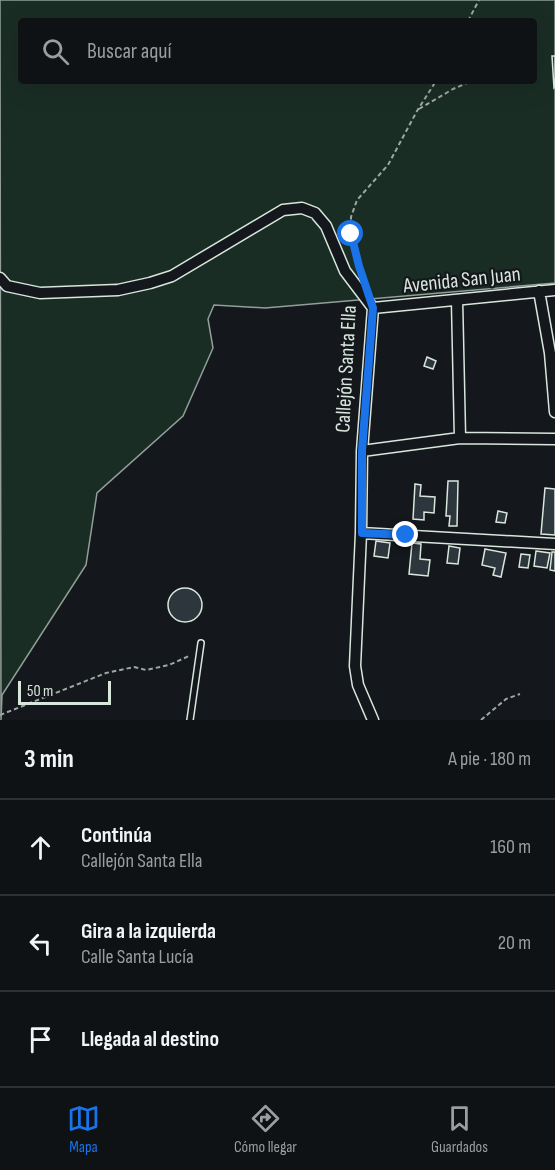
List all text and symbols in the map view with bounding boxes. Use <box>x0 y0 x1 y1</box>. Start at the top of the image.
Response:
search box <box>18 18 537 84</box>
icon: search <box>39 35 72 68</box>
text: Buscar aquí <box>87 38 172 65</box>
route start <box>337 220 363 246</box>
street label: Avenida San Juan <box>401 261 522 299</box>
street label: Callejón Santa Ella <box>330 305 362 433</box>
route end <box>392 521 418 547</box>
scale bar <box>18 678 111 706</box>
text: 50 m <box>27 682 53 701</box>
text: 3 min <box>24 744 74 775</box>
text: A pie · 180 m <box>448 747 531 771</box>
text: Continúa <box>81 822 152 849</box>
icon: ahead <box>24 831 57 864</box>
text: 160 m <box>490 835 531 859</box>
text: Callejón Santa Ella <box>81 849 202 873</box>
text: Gira a la izquierda <box>81 918 216 945</box>
icon: left <box>24 927 57 960</box>
text: 20 m <box>498 931 531 955</box>
text: Calle Santa Lucía <box>81 945 194 969</box>
icon: arrive <box>24 1023 57 1056</box>
text: Llegada al destino <box>81 1026 219 1053</box>
tab: Mapa <box>67 1102 100 1157</box>
tab: Cómo llegar <box>234 1102 297 1157</box>
tab: Guardados <box>431 1102 488 1157</box>

